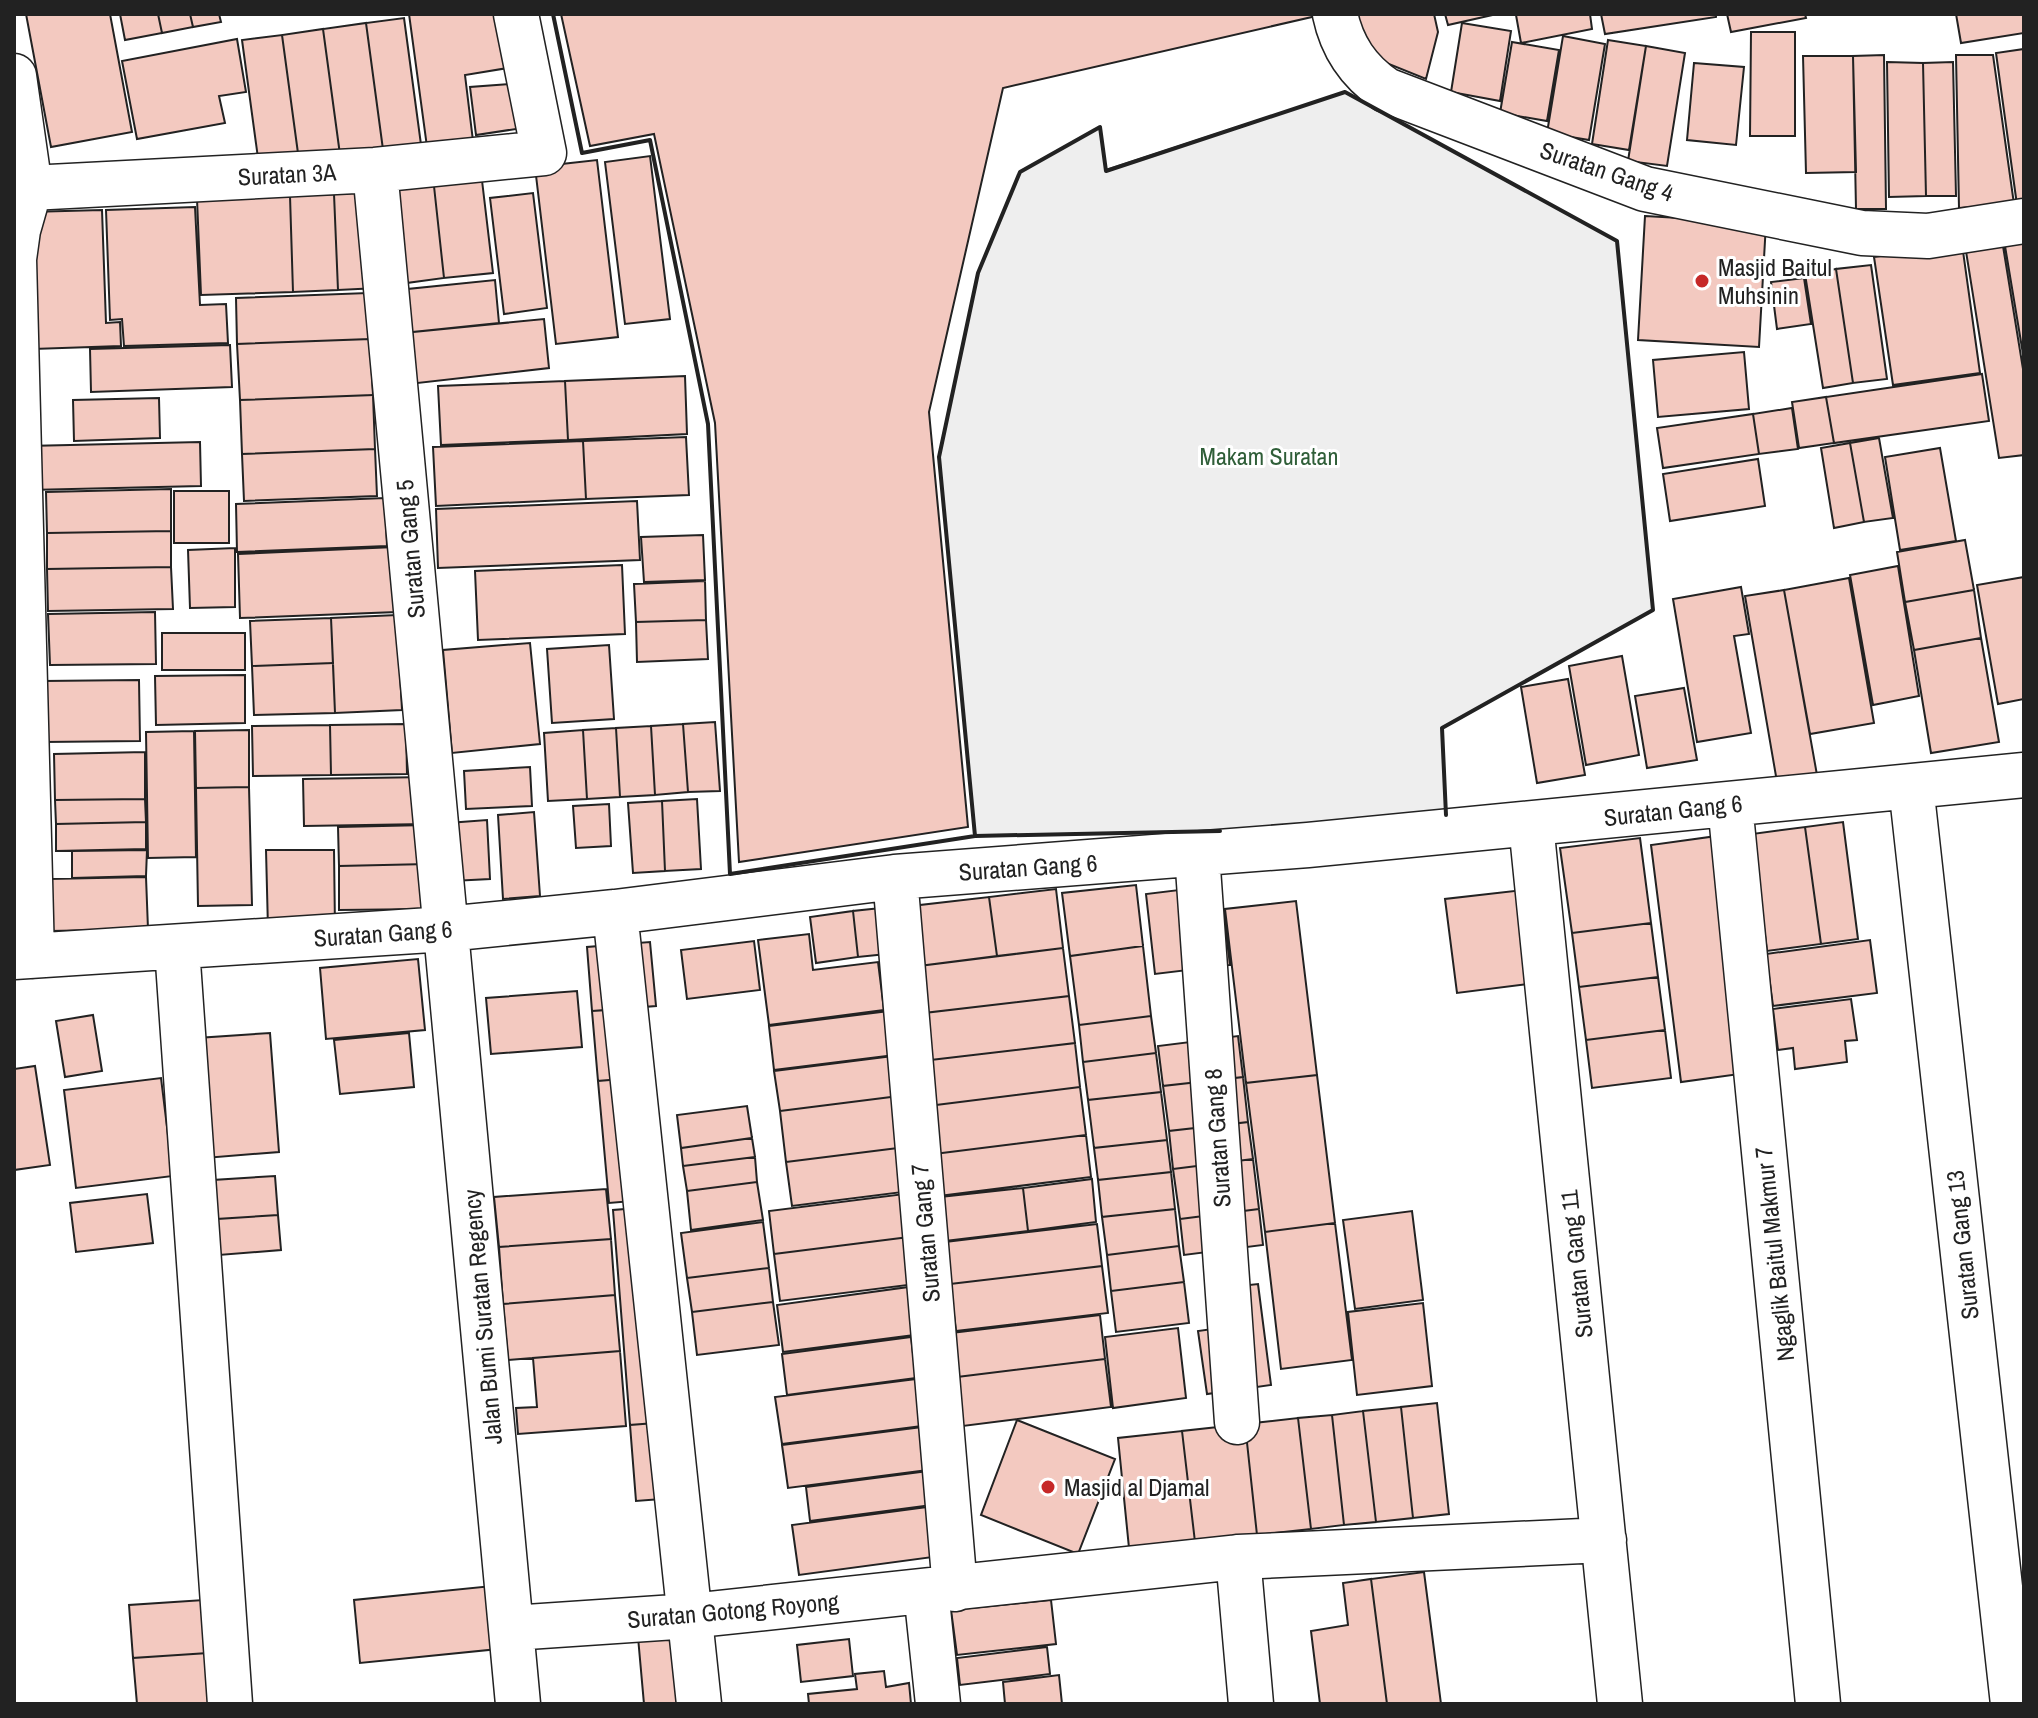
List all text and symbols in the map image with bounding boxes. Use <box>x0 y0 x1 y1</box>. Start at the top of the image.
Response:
street label: Suratan Gang 4 <box>1536 133 1678 209</box>
street label: Suratan 3A <box>237 155 338 193</box>
place label: Masjid Baitul Muhsinin <box>1718 251 1832 311</box>
marker: Masjid Baitul Muhsinin <box>1693 272 1711 290</box>
park label: Makam Suratan <box>1200 440 1338 472</box>
street label: Suratan Gang 5 <box>388 478 432 620</box>
street label: Suratan Gang 6 <box>1602 787 1744 833</box>
street label: Suratan Gang 6 <box>958 846 1098 888</box>
street label: Suratan Gang 6 <box>313 912 453 954</box>
street label: Suratan Gang 8 <box>1196 1068 1238 1208</box>
street label: Ngaglik Baitul Makmur 7 <box>1747 1145 1801 1363</box>
street label: Suratan Gang 7 <box>903 1162 947 1304</box>
street label: Suratan Gang 13 <box>1938 1169 1986 1321</box>
street label: Jalan Bumi Suratan Regency <box>455 1188 509 1446</box>
street label: Suratan Gang 11 <box>1552 1188 1600 1340</box>
place label: Masjid al Djamal <box>1064 1471 1209 1503</box>
marker: Masjid al Djamal <box>1039 1478 1057 1496</box>
street label: Suratan Gotong Royong <box>626 1585 840 1635</box>

